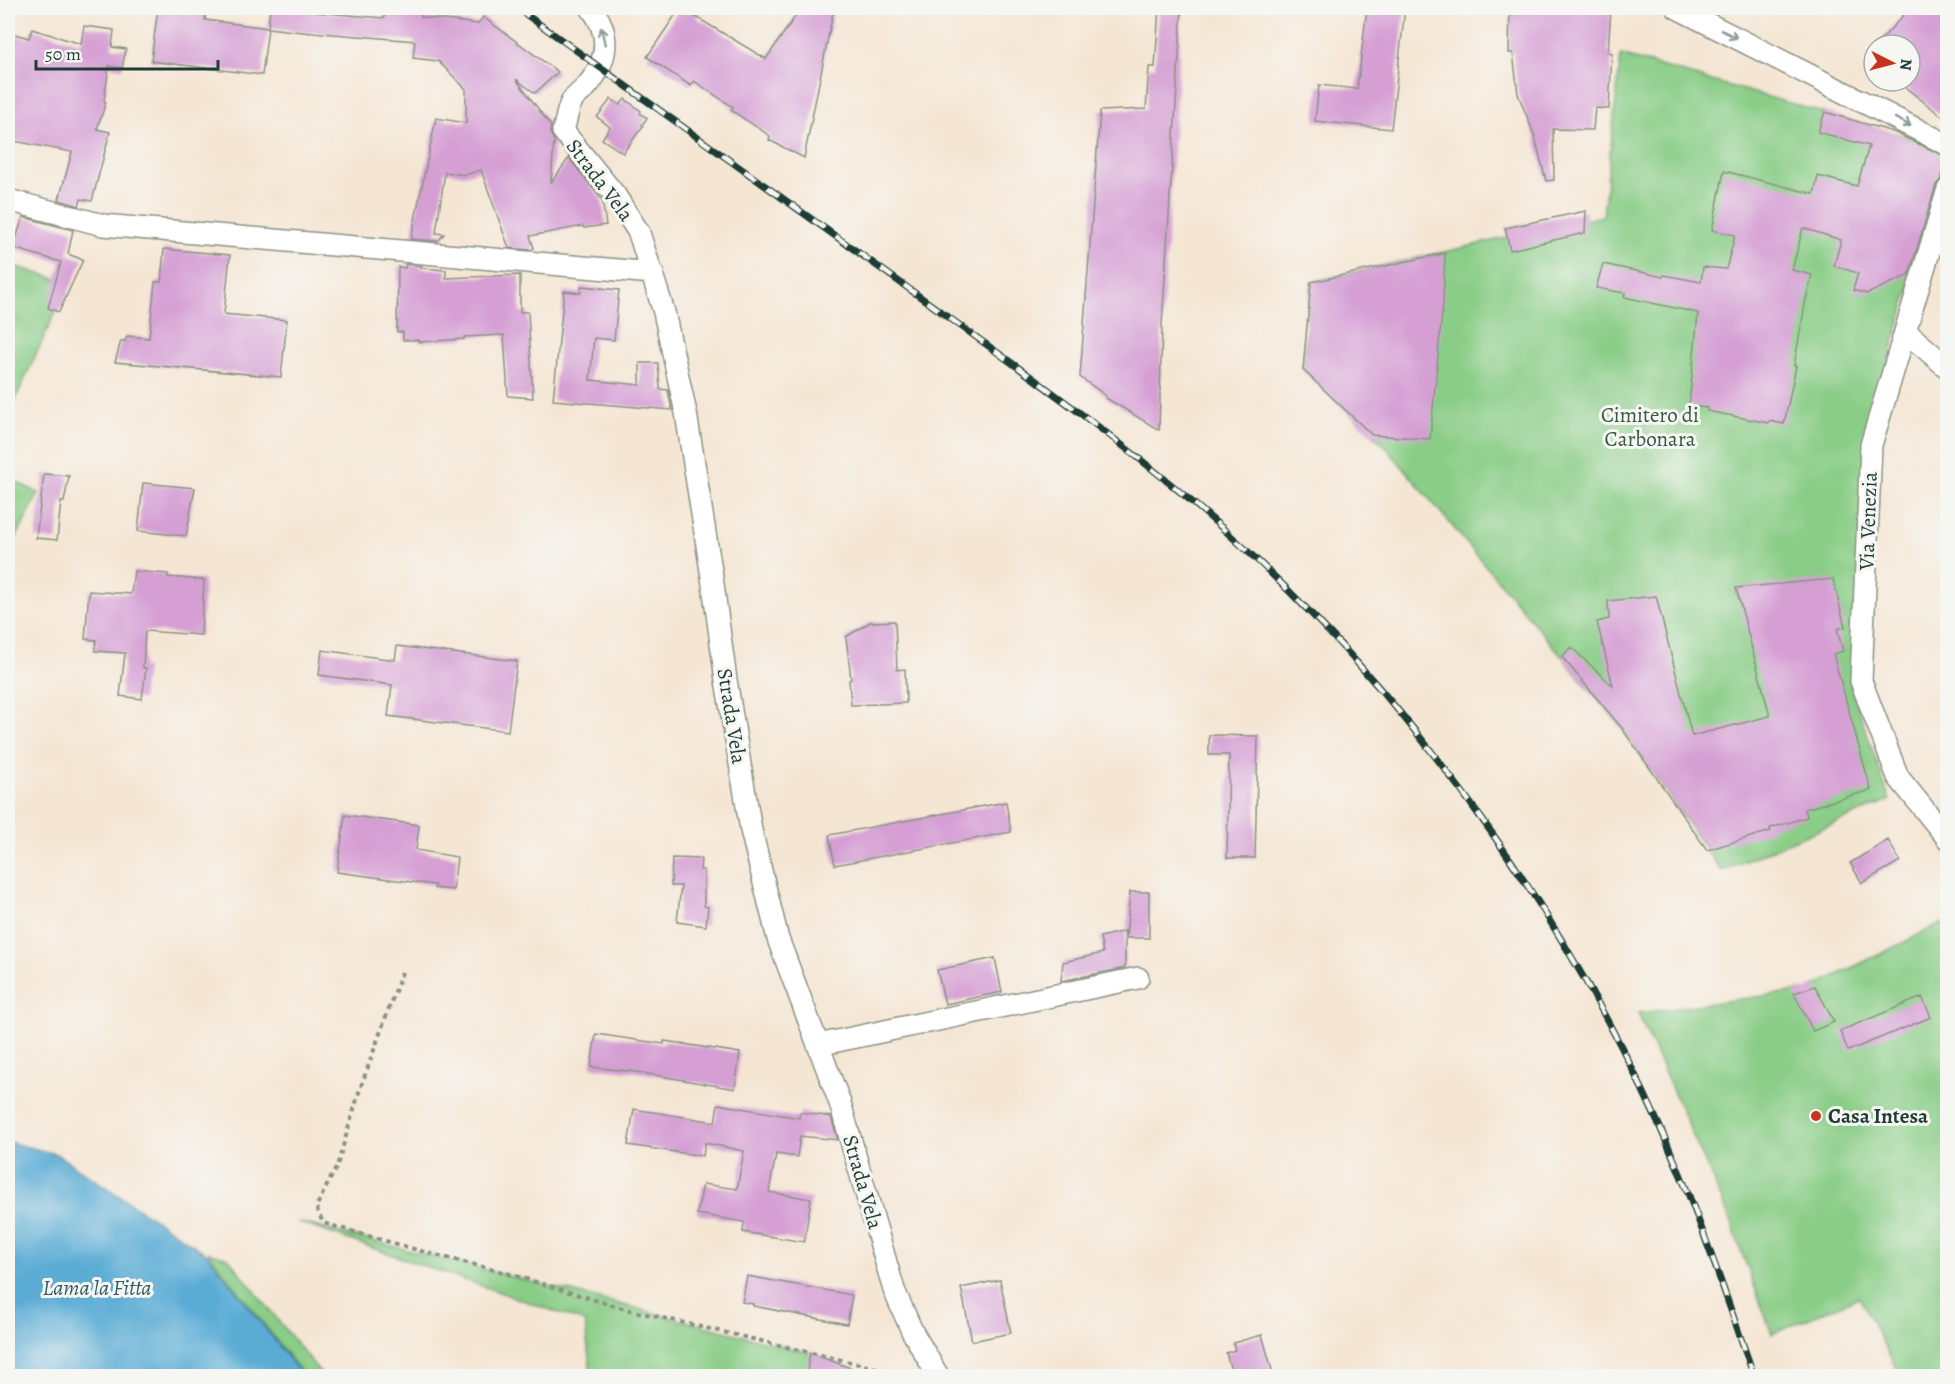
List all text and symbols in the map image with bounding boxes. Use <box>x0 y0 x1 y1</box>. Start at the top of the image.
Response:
one-way arrow <box>597 27 608 47</box>
one-way arrow <box>1720 28 1737 40</box>
scale bar <box>36 33 218 71</box>
north arrow <box>1862 33 1922 93</box>
text: 50 m <box>45 42 81 66</box>
text: N <box>1894 58 1917 72</box>
one-way arrow <box>1894 116 1911 128</box>
street label: Strada Vela <box>560 133 640 227</box>
park label: Cimitero di Carbonara <box>1601 401 1699 453</box>
street label: Via Venezia <box>1852 471 1884 572</box>
street label: Strada Vela <box>711 666 753 766</box>
place label: Casa Intesa <box>1828 1102 1929 1130</box>
marker: Casa Intesa <box>1809 1109 1823 1123</box>
street label: Strada Vela <box>836 1132 890 1232</box>
water label: Lama la Fitta <box>43 1273 151 1303</box>

